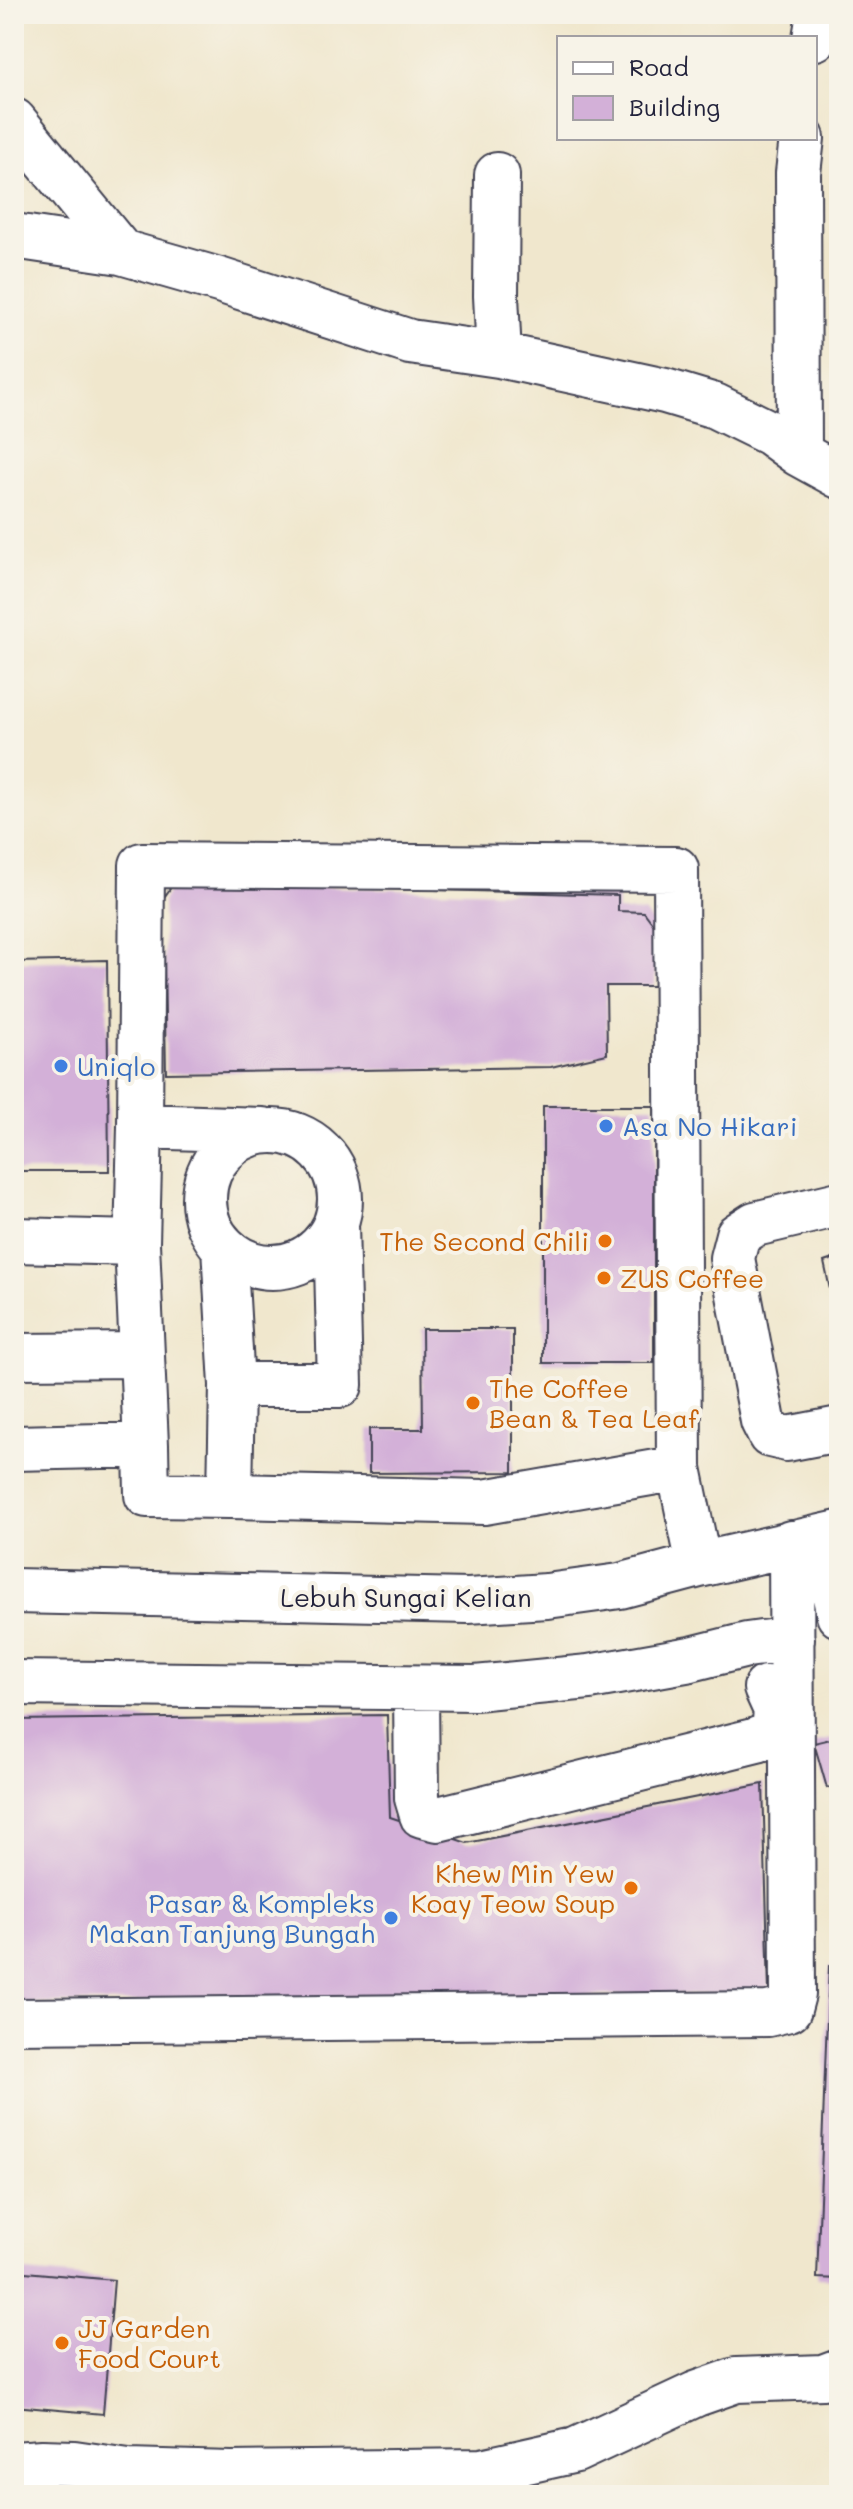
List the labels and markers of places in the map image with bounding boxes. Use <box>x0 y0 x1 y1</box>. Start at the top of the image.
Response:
place label: Uniqlo <box>77 1049 155 1083</box>
marker: Uniqlo <box>52 1057 70 1075</box>
place label: Asa No Hikari <box>622 1109 798 1143</box>
marker: Asa No Hikari <box>597 1117 615 1135</box>
place label: The Second Chili <box>379 1224 589 1258</box>
marker: The Second Chili <box>596 1232 614 1250</box>
place label: ZUS Coffee <box>620 1261 764 1295</box>
marker: ZUS Coffee <box>595 1269 613 1287</box>
place label: The Coffee Bean & Tea Leaf <box>489 1371 699 1435</box>
marker: The Coffee Bean & Tea Leaf <box>464 1394 482 1412</box>
place label: Khew Min Yew Koay Teow Soup <box>411 1856 615 1920</box>
marker: Khew Min Yew Koay Teow Soup <box>622 1879 640 1897</box>
place label: Pasar & Kompleks Makan Tanjung Bungah <box>89 1886 375 1950</box>
marker: Pasar & Kompleks Makan Tanjung Bungah <box>382 1909 400 1927</box>
place label: JJ Garden Food Court <box>78 2311 221 2375</box>
marker: JJ Garden Food Court <box>53 2334 71 2352</box>

